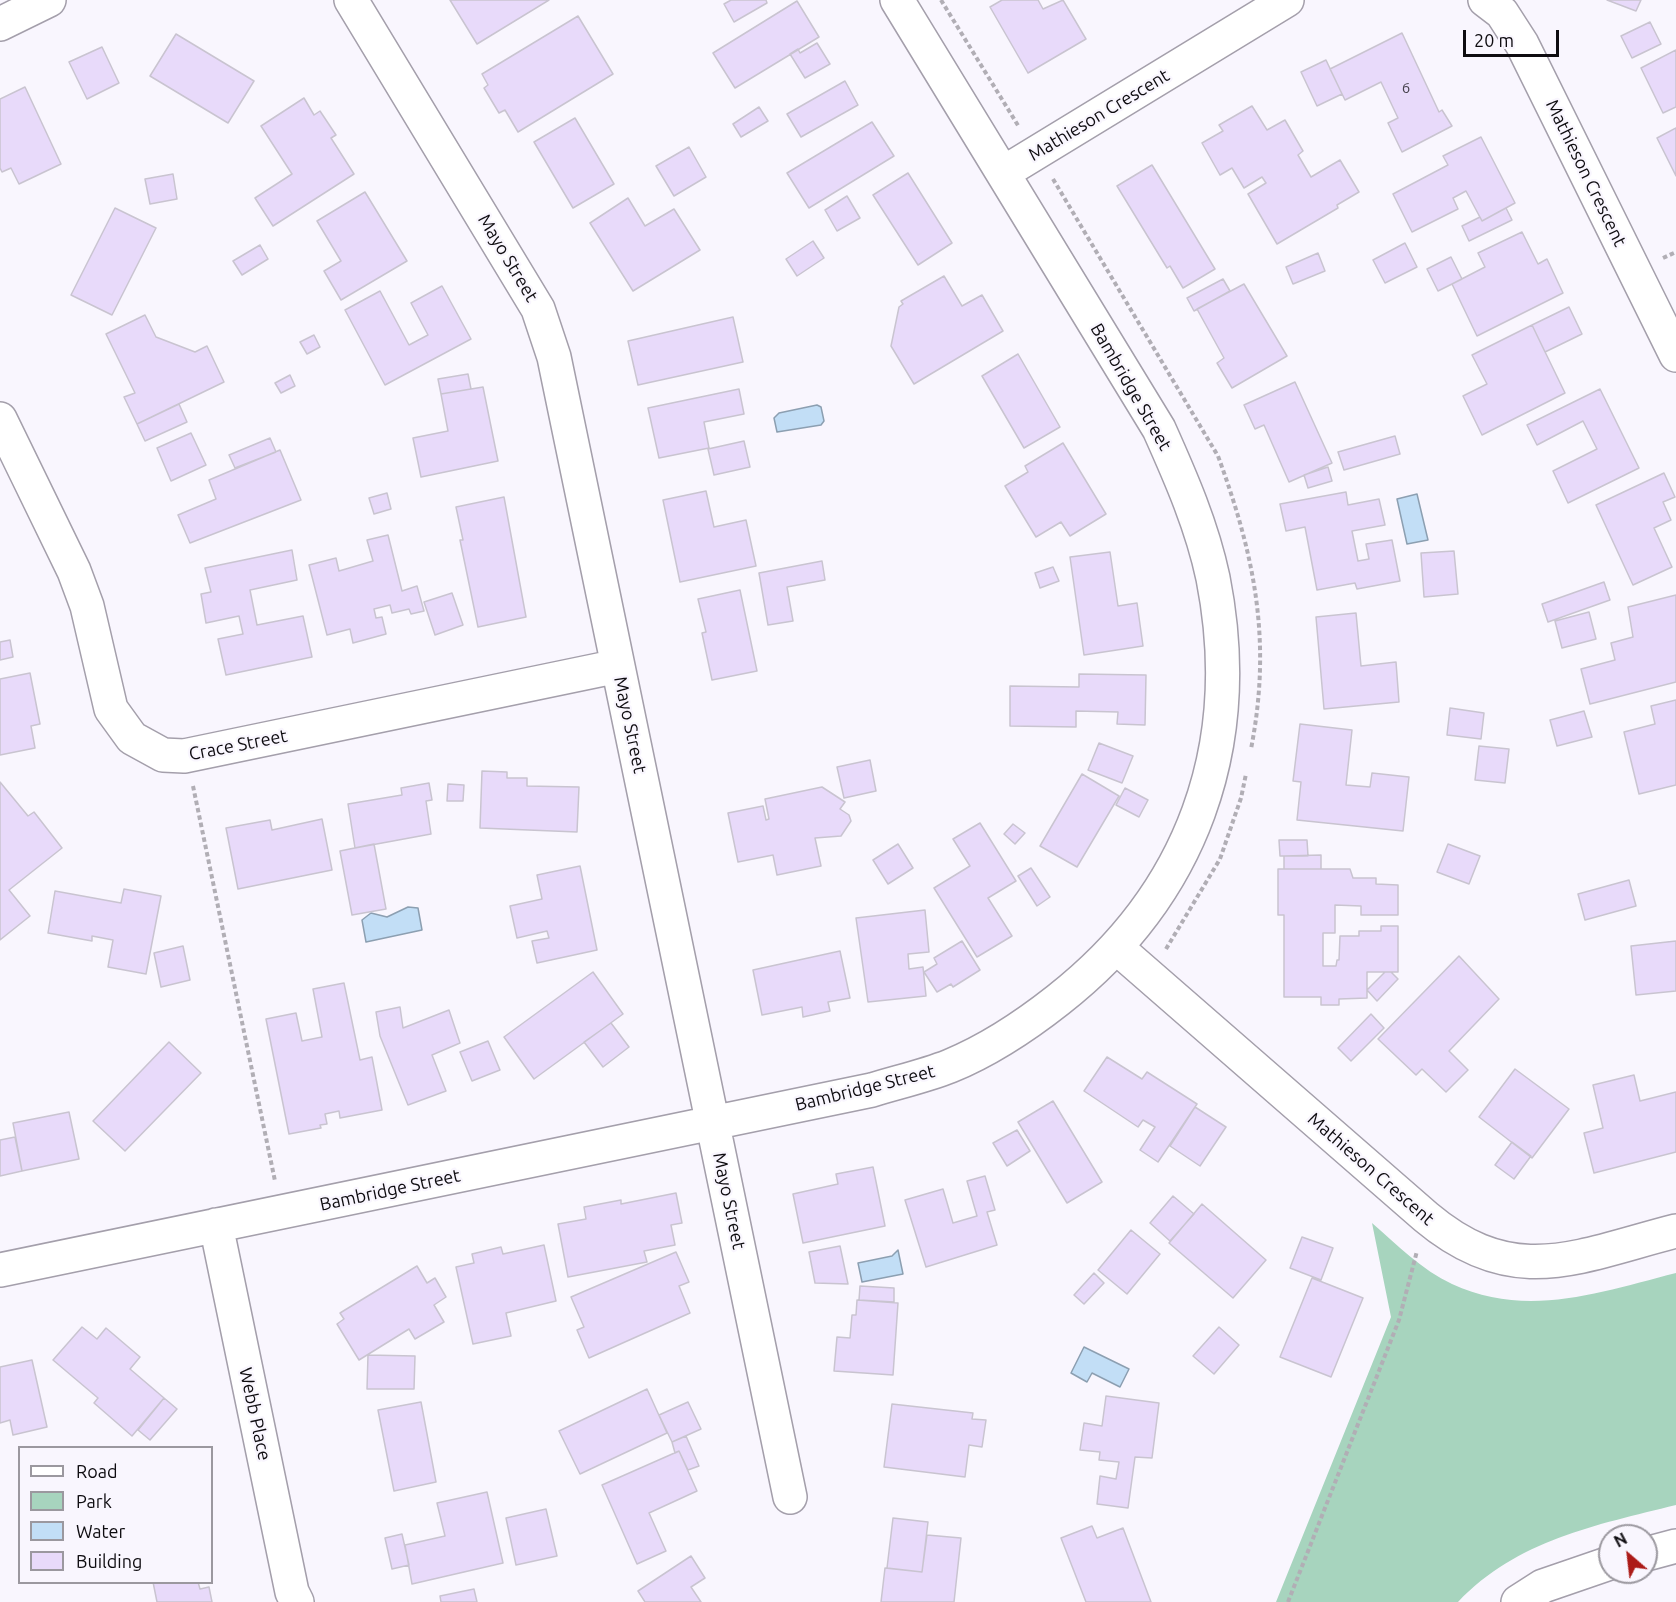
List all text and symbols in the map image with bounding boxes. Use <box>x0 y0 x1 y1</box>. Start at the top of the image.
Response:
scale bar <box>1466 18 1562 56</box>
text: 20 m <box>1474 30 1514 50</box>
street label: Mathieson Crescent <box>1025 64 1173 166</box>
house number: 6 <box>1402 79 1410 97</box>
street label: Mathieson Crescent <box>1541 96 1631 250</box>
street label: Mayo Street <box>473 210 543 306</box>
street label: Bambridge Street <box>1086 320 1176 454</box>
street label: Mayo Street <box>609 675 651 775</box>
street label: Crace Street <box>187 725 289 765</box>
street label: Bambridge Street <box>793 1060 937 1116</box>
street label: Mathieson Crescent <box>1303 1108 1439 1230</box>
street label: Mayo Street <box>708 1151 750 1251</box>
street label: Bambridge Street <box>318 1165 462 1215</box>
street label: Webb Place <box>235 1366 275 1462</box>
legend <box>18 1446 213 1584</box>
text: Road <box>76 1461 118 1481</box>
text: Park <box>76 1491 112 1511</box>
text: Water <box>76 1521 125 1541</box>
north arrow <box>1598 1524 1658 1584</box>
text: N <box>1611 1529 1630 1551</box>
text: Building <box>76 1551 142 1571</box>

